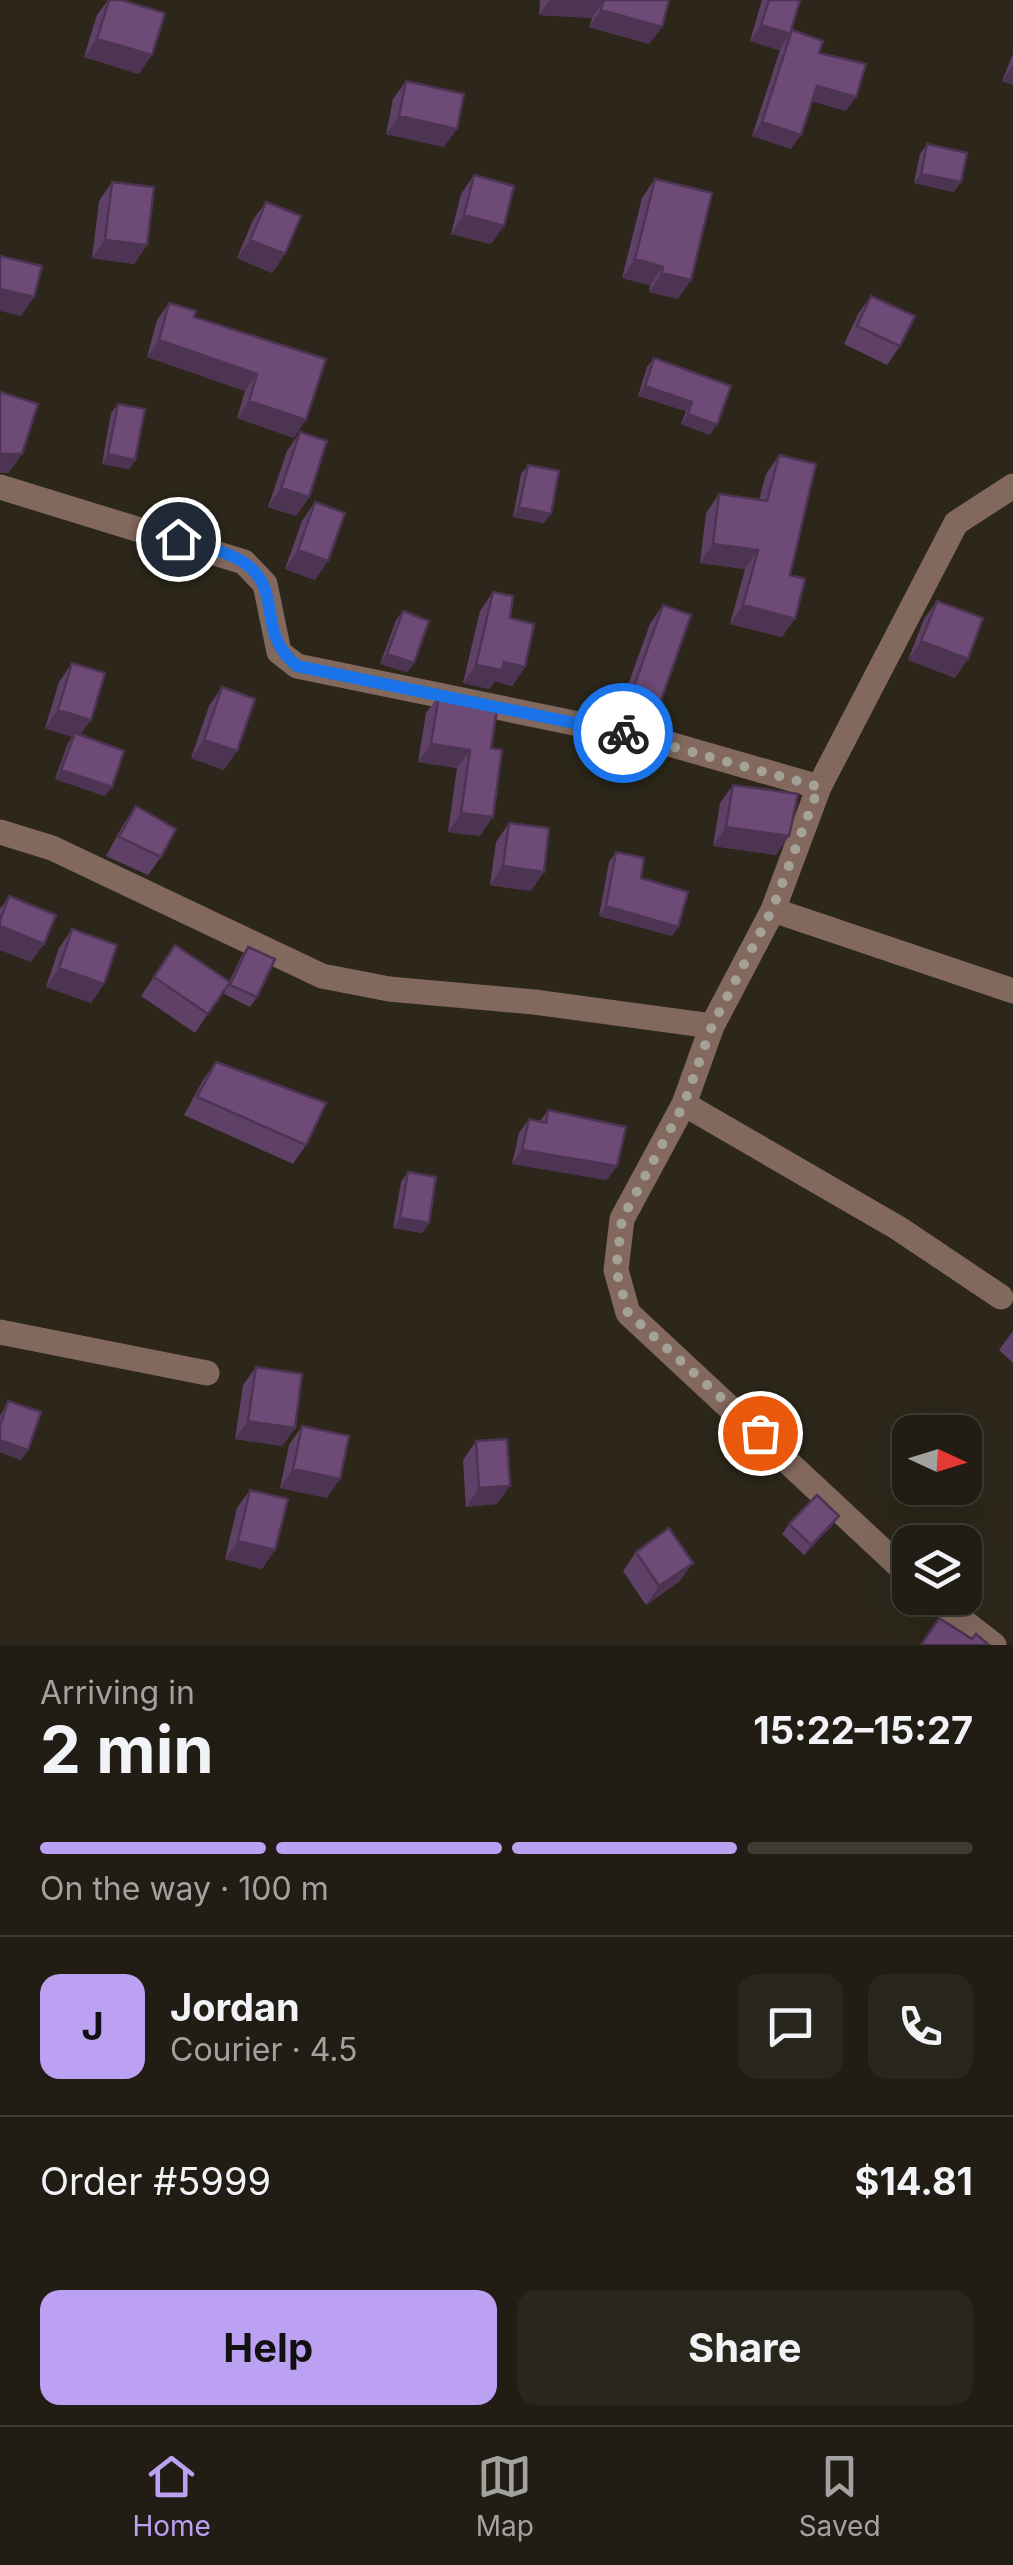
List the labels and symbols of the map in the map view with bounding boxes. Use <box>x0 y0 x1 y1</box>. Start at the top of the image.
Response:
pin <box>136 497 221 582</box>
courier <box>573 683 673 783</box>
pin <box>718 1391 803 1476</box>
north arrow <box>892 1415 982 1505</box>

